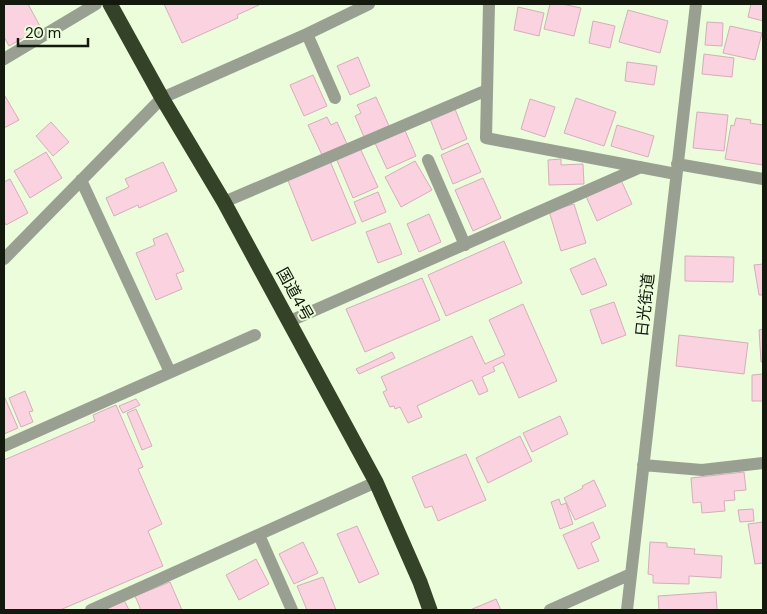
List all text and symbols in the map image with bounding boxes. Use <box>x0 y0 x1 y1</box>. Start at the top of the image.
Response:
scale bar <box>18 15 88 47</box>
text: 20 m <box>25 23 61 43</box>
street label: 国道4号 <box>272 264 318 324</box>
street label: 日光街道 <box>631 272 659 338</box>

